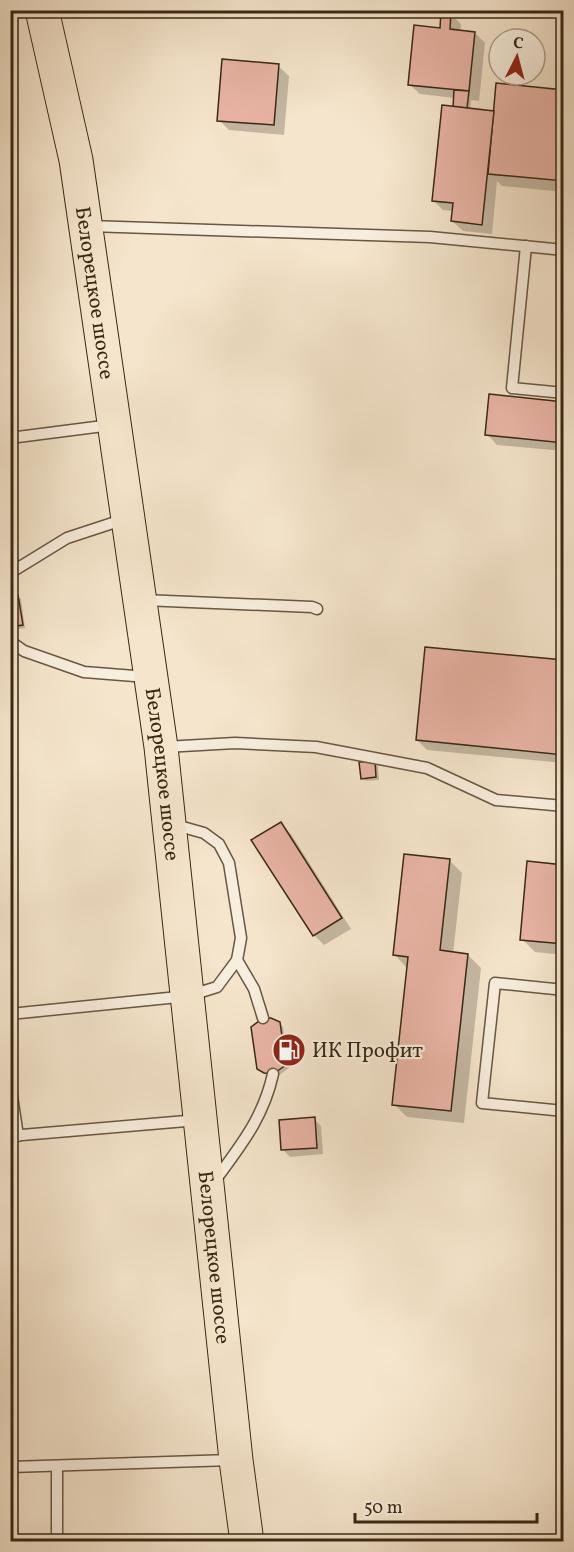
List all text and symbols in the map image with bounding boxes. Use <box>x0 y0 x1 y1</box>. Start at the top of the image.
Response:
north arrow <box>487 27 547 87</box>
text: С <box>512 33 525 56</box>
street label: Белорецкое шоссе <box>67 205 121 381</box>
street label: Белорецкое шоссе <box>137 686 186 862</box>
fuel station icon: ИК Профит <box>271 1032 307 1068</box>
place label: ИК Профит <box>312 1037 423 1066</box>
street label: Белорецкое шоссе <box>190 1169 237 1346</box>
scale bar <box>355 1486 536 1524</box>
text: 50 m <box>364 1496 403 1521</box>

